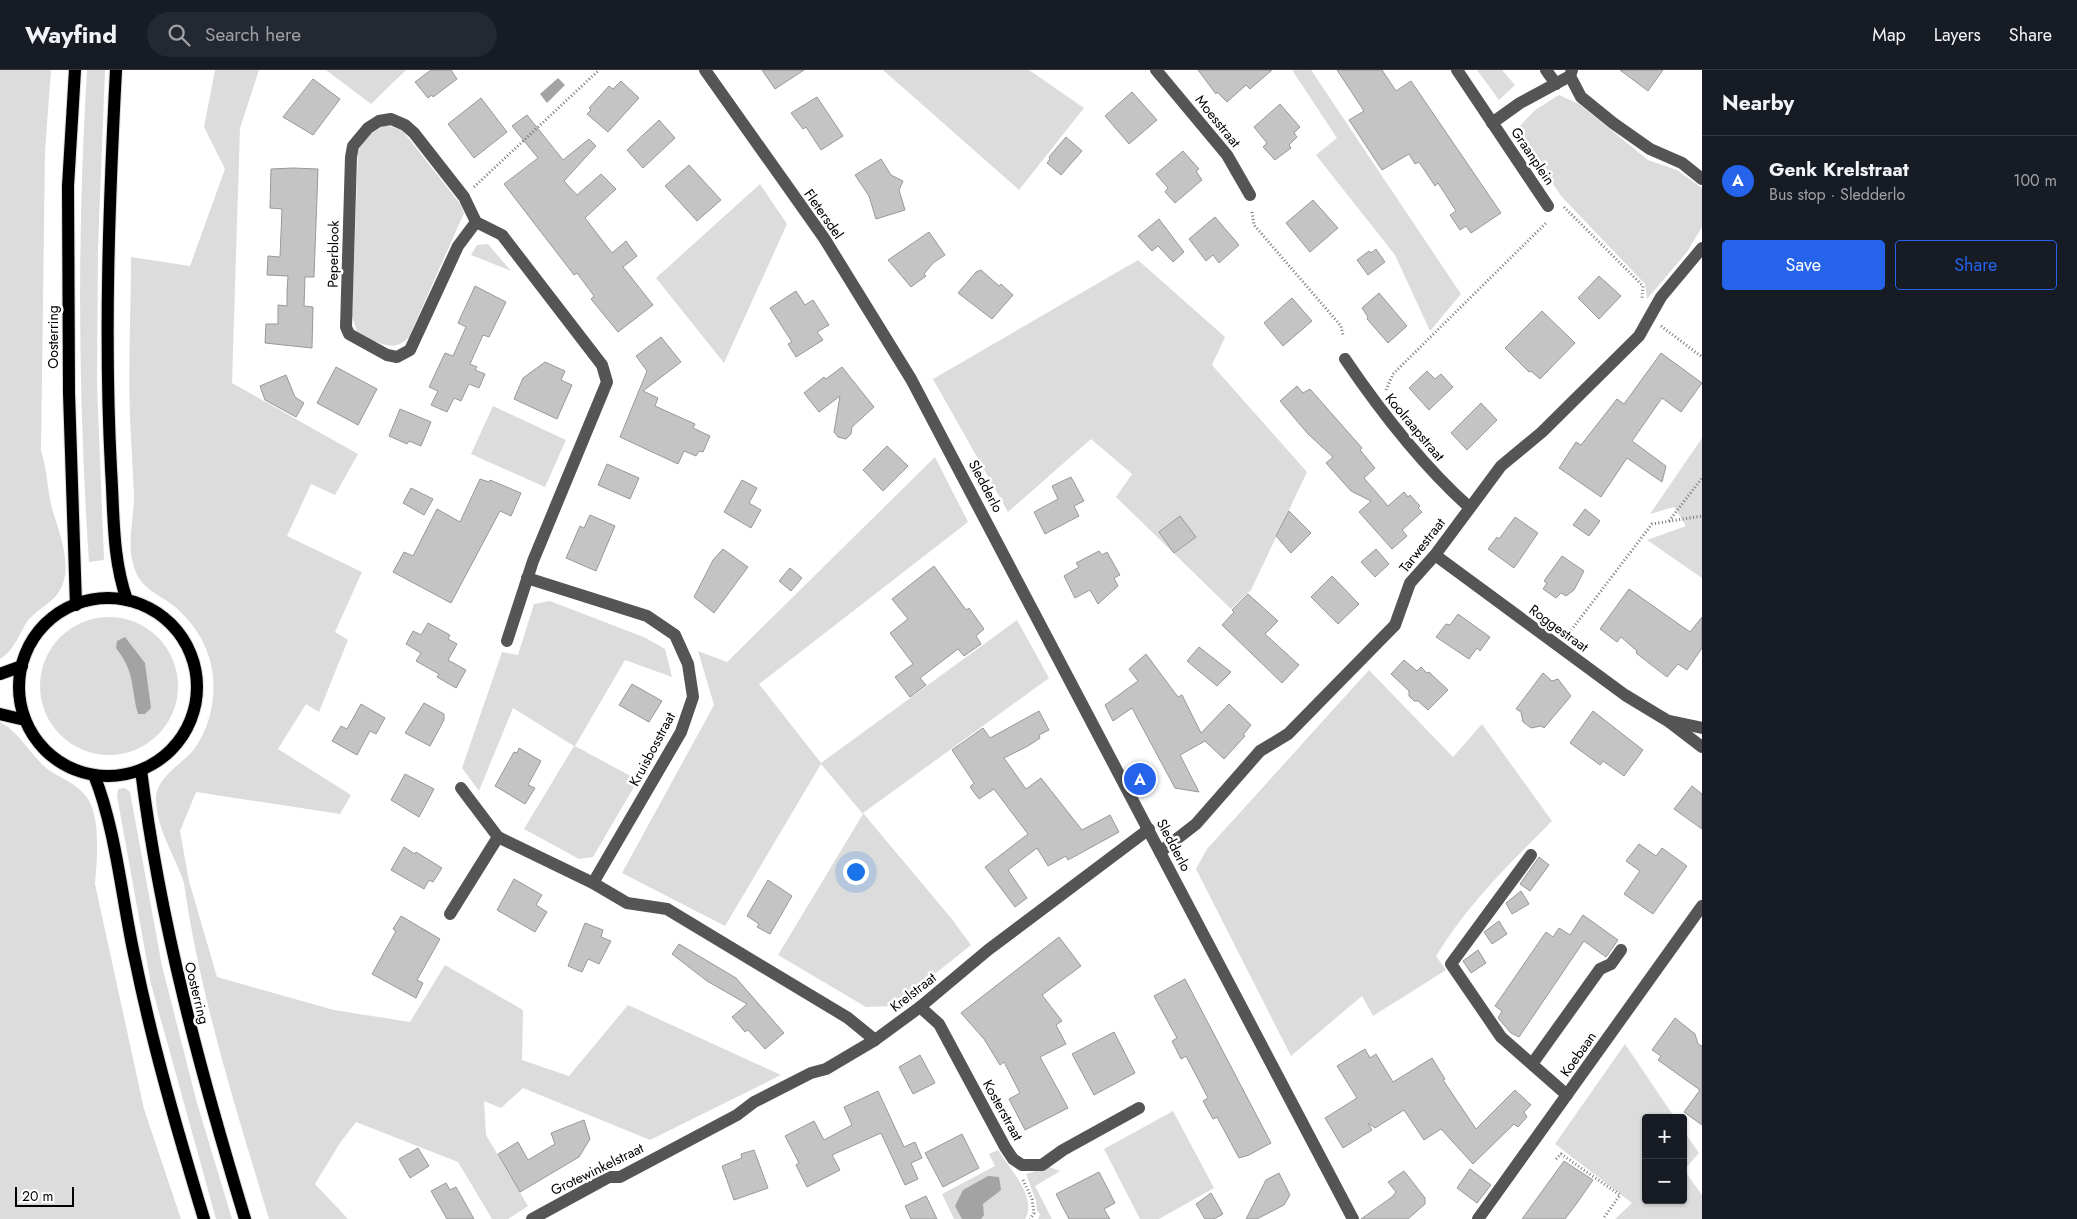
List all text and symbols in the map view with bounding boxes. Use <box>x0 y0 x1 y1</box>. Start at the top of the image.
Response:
search box <box>147 12 497 57</box>
text: Wayfind <box>25 17 117 52</box>
icon: search <box>165 21 193 49</box>
text: Search here <box>205 21 301 48</box>
text: Map <box>1872 22 1906 48</box>
text: Layers <box>1934 22 1981 48</box>
text: Share <box>2009 22 2052 48</box>
text: Nearby <box>1722 88 1794 118</box>
street label: Moesstraat <box>1191 90 1246 152</box>
street label: Graanplein <box>1506 123 1560 189</box>
text: Genk Krelstraat <box>1769 156 1909 183</box>
text: A <box>1732 169 1744 192</box>
text: 100 m <box>2013 169 2057 192</box>
text: Bus stop · Sledderlo <box>1769 183 1905 206</box>
street label: Fletersdel <box>800 185 848 243</box>
street label: Peperblook <box>322 219 344 288</box>
button: Save <box>1722 240 1885 290</box>
button: Share <box>1895 240 2057 290</box>
street label: Oosterring <box>43 305 63 369</box>
street label: Koolraapstraat <box>1381 389 1450 466</box>
street label: Sledderlo <box>964 456 1008 516</box>
street label: Tarwestraat <box>1394 513 1450 576</box>
street label: Roggestraat <box>1525 600 1593 657</box>
street label: Kruisbosstraat <box>624 708 680 790</box>
pin: A <box>1124 760 1156 798</box>
street label: Sledderlo <box>1152 815 1196 875</box>
your location <box>843 859 869 885</box>
street label: Oosterring <box>180 960 214 1026</box>
street label: Krelstraat <box>886 967 941 1016</box>
street label: Koebaan <box>1555 1027 1601 1081</box>
street label: Kosterstraat <box>978 1076 1028 1145</box>
map controls <box>1642 1114 1687 1204</box>
button: + <box>1642 1114 1687 1159</box>
street label: Grotewinkelstraat <box>547 1138 647 1200</box>
button: − <box>1642 1159 1687 1204</box>
scale bar <box>15 1184 74 1207</box>
text: 20 m <box>22 1186 54 1206</box>

